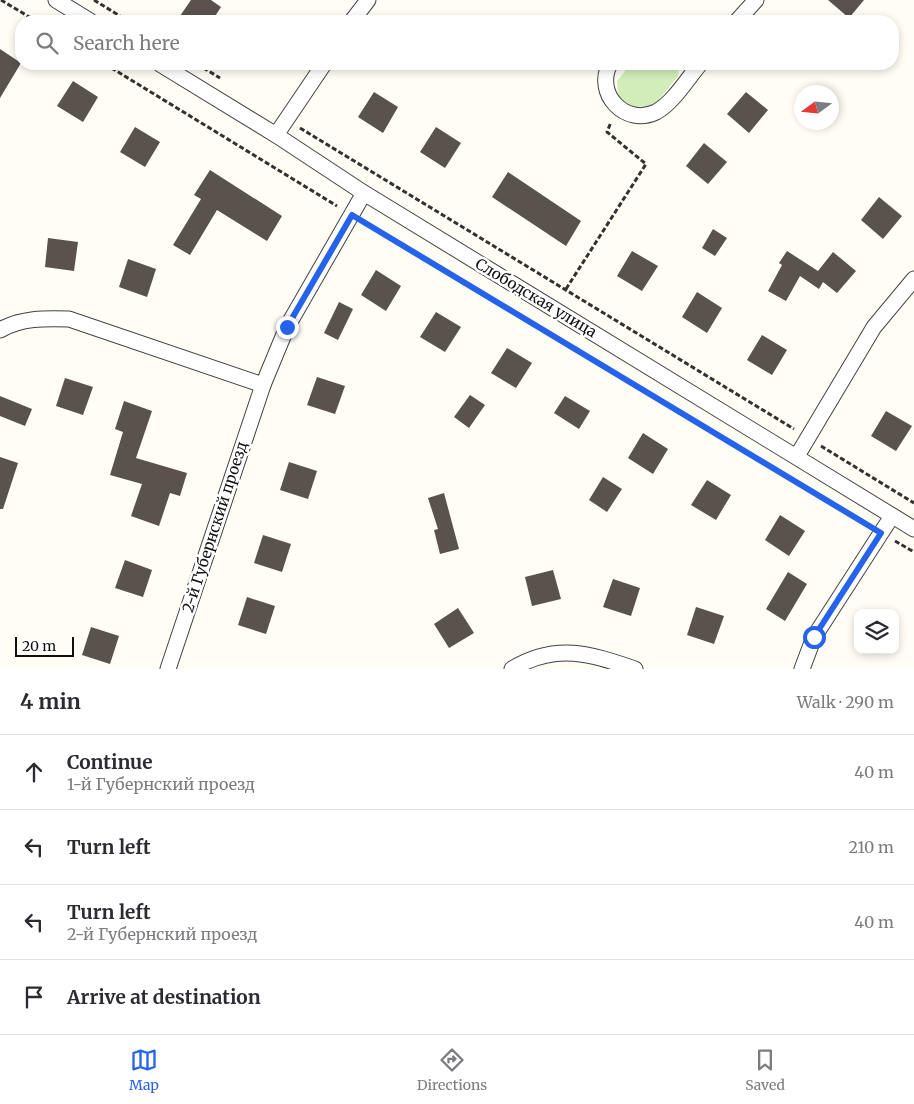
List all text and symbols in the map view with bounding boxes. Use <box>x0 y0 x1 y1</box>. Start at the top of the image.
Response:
search box <box>15 15 899 70</box>
icon: search <box>33 29 61 57</box>
text: Search here <box>73 31 180 55</box>
north arrow <box>794 85 839 130</box>
street label: Слободская улица <box>472 254 600 341</box>
route end <box>276 316 299 339</box>
street label: 2-й Губернский проезд <box>178 439 251 615</box>
map controls <box>854 609 899 654</box>
button: layers <box>854 609 899 654</box>
route start <box>803 626 826 649</box>
scale bar <box>15 634 74 657</box>
text: 20 m <box>22 637 56 655</box>
text: 4 min <box>20 688 81 715</box>
text: Walk · 290 m <box>797 692 894 712</box>
text: Continue <box>67 750 153 774</box>
icon: ahead <box>20 758 48 786</box>
text: 40 m <box>854 762 894 782</box>
text: 1-й Губернский проезд <box>67 774 255 794</box>
icon: left <box>20 833 48 861</box>
text: Turn left <box>67 835 151 859</box>
text: 210 m <box>849 837 894 857</box>
text: Turn left <box>67 900 151 924</box>
icon: left <box>20 908 48 936</box>
text: 40 m <box>854 912 894 932</box>
text: 2-й Губернский проезд <box>67 924 257 944</box>
icon: arrive <box>20 983 48 1011</box>
text: Arrive at destination <box>67 985 261 1009</box>
tab: Map <box>129 1046 159 1094</box>
tab: Directions <box>417 1046 487 1094</box>
tab: Saved <box>745 1046 785 1094</box>

